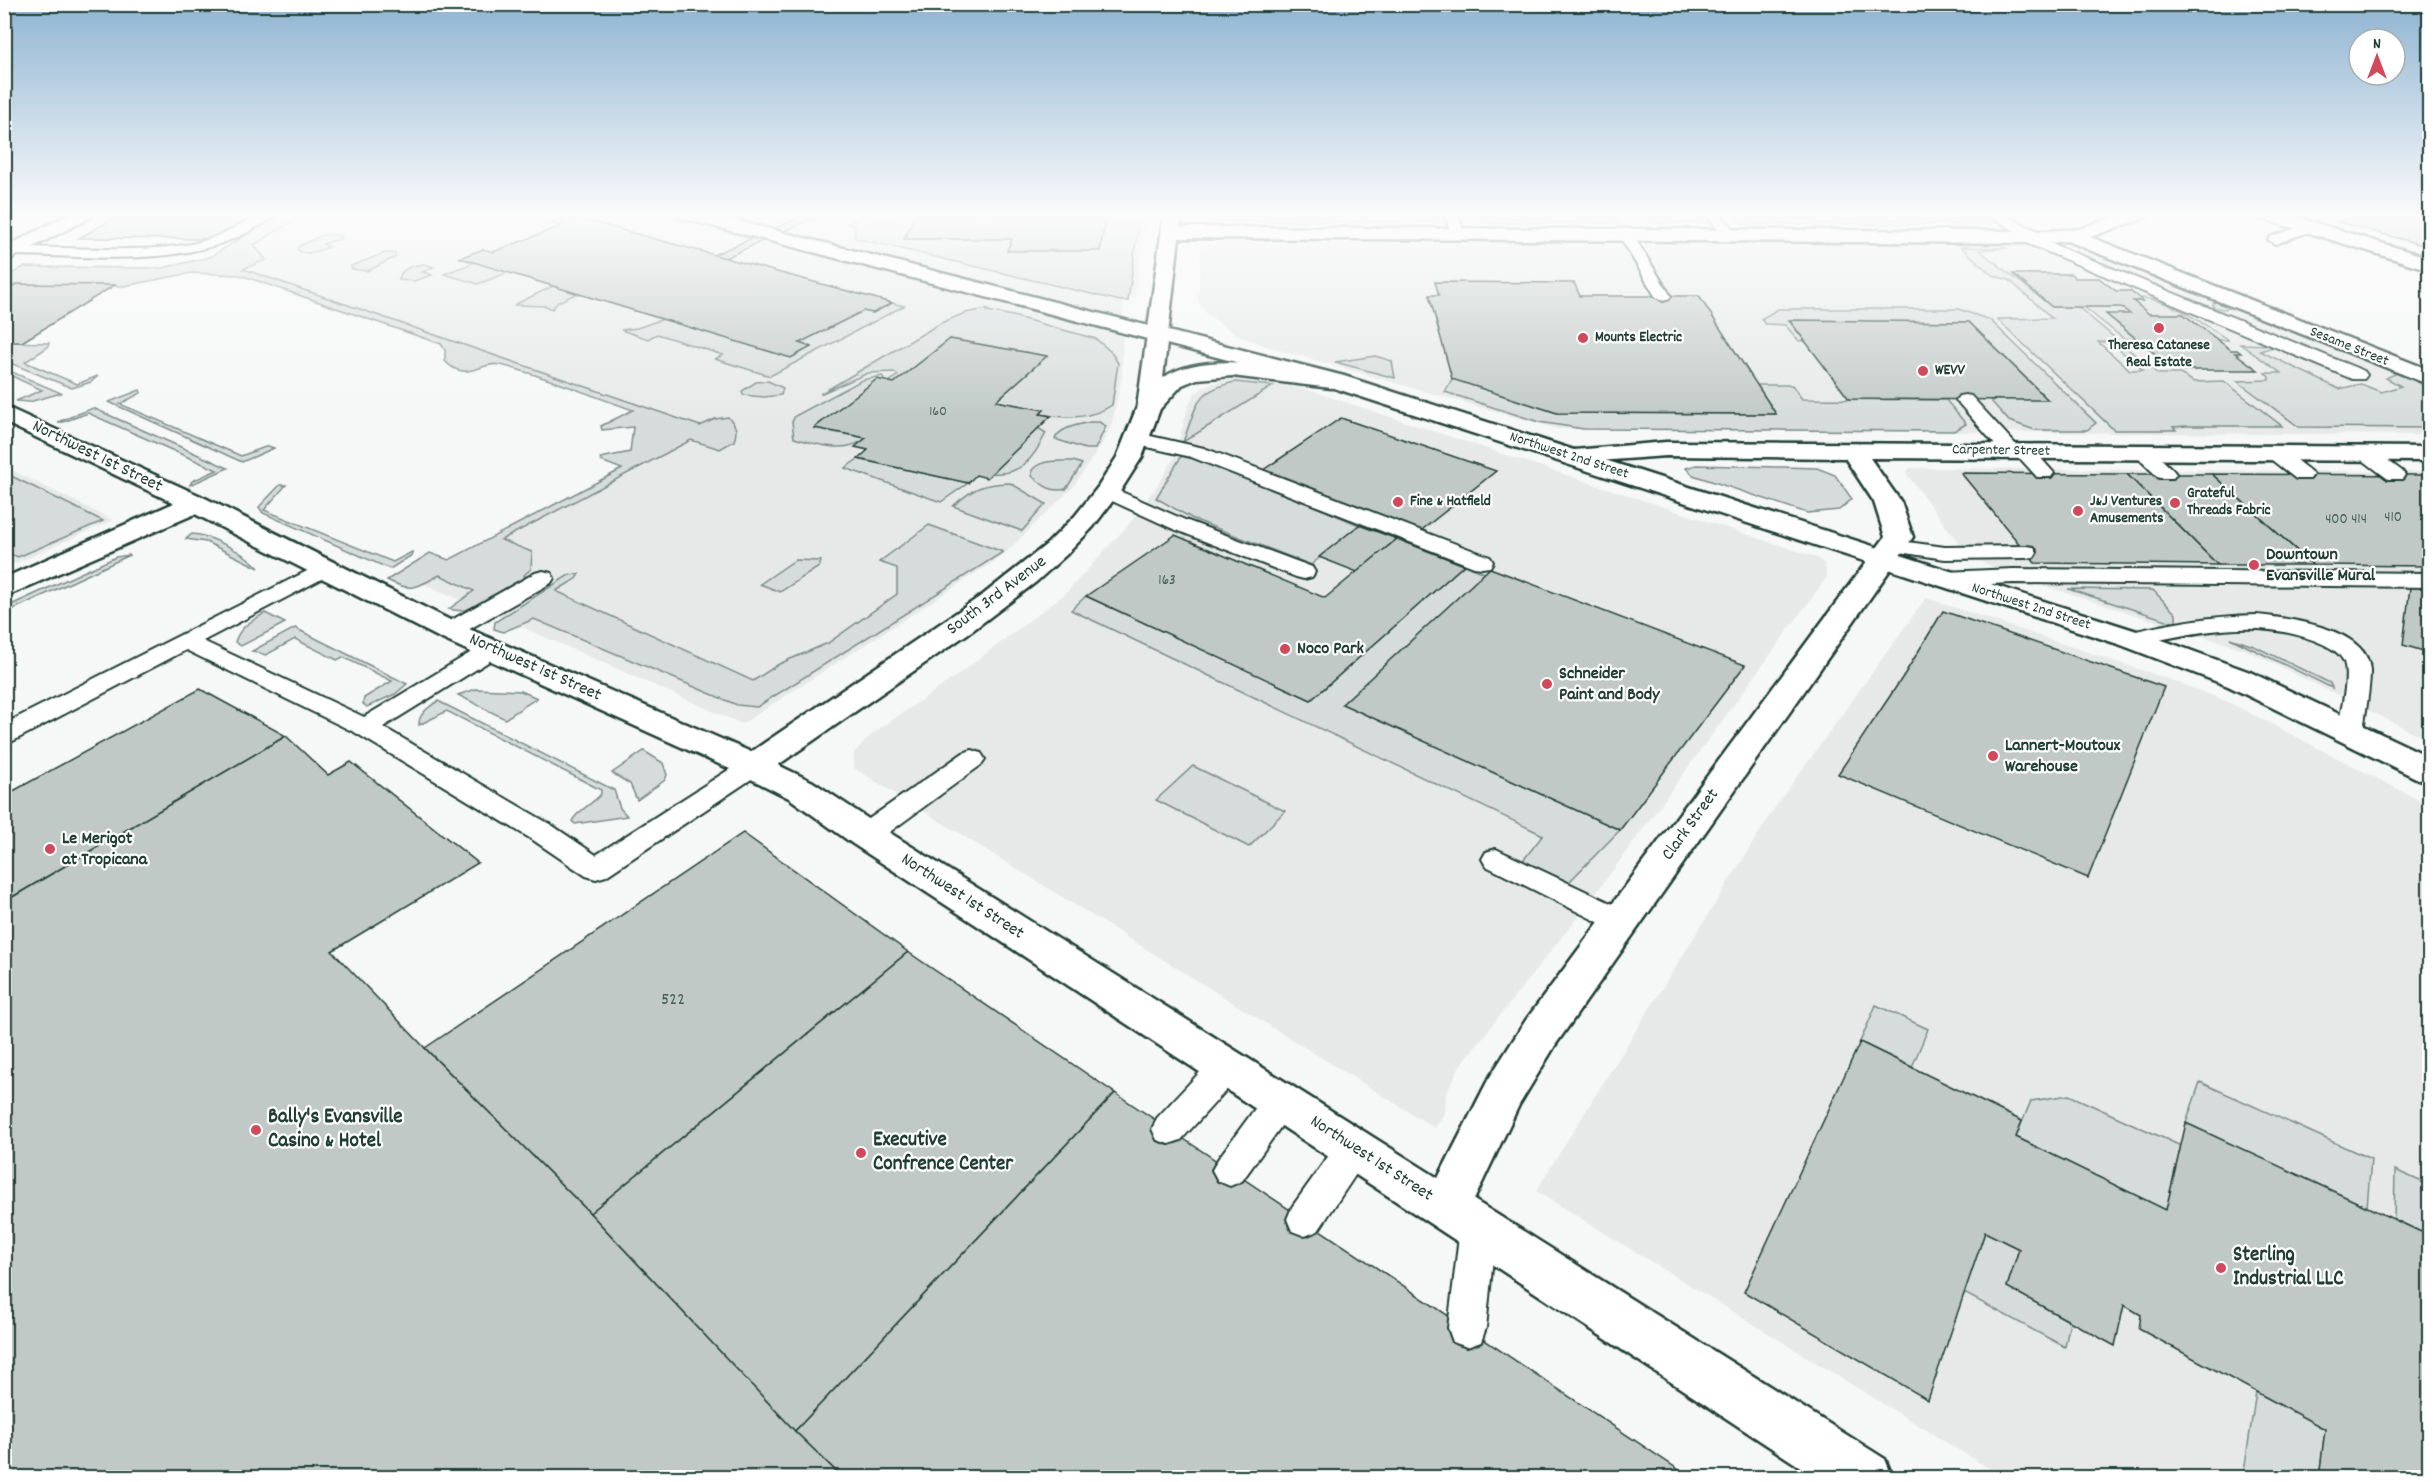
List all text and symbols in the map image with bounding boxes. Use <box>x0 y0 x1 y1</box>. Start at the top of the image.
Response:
north arrow <box>2347 27 2407 87</box>
text: N <box>2373 33 2381 56</box>
marker: Theresa Catanese Real Estate <box>2152 321 2166 335</box>
street label: Sesame Street <box>2306 321 2392 373</box>
place label: Mounts Electric <box>1595 327 1682 349</box>
marker: Mounts Electric <box>1576 331 1590 345</box>
place label: Theresa Catanese Real Estate <box>2108 335 2210 374</box>
place label: WEVV <box>1935 360 1966 382</box>
marker: WEVV <box>1916 364 1930 378</box>
house number: 160 <box>929 402 947 422</box>
street label: Northwest 1st Street <box>28 415 167 500</box>
street label: Northwest 2nd Street <box>1507 426 1632 486</box>
street label: Carpenter Street <box>1952 439 2051 463</box>
place label: Grateful Threads Fabric <box>2187 483 2270 522</box>
place label: Fine & Hatfield <box>1410 491 1491 513</box>
place label: J&J Ventures Amusements <box>2090 491 2164 530</box>
marker: Fine & Hatfield <box>1391 495 1405 509</box>
marker: Grateful Threads Fabric <box>2168 496 2182 510</box>
marker: J&J Ventures Amusements <box>2071 504 2085 518</box>
house number: 410 <box>2384 507 2402 529</box>
house number: 400 414 <box>2325 509 2367 531</box>
place label: Downtown Evansville Mural <box>2266 543 2376 589</box>
street label: South 3rd Avenue <box>942 550 1052 642</box>
marker: Downtown Evansville Mural <box>2247 558 2261 572</box>
house number: 163 <box>1158 570 1176 592</box>
street label: Northwest 2nd Street <box>1969 577 2094 637</box>
street label: Northwest 1st Street <box>465 628 605 709</box>
place label: Noco Park <box>1297 637 1365 662</box>
marker: Noco Park <box>1278 642 1292 656</box>
place label: Schneider Paint and Body <box>1559 662 1660 708</box>
marker: Schneider Paint and Body <box>1540 677 1554 691</box>
place label: Lannert-Moutoux Warehouse <box>2005 734 2121 780</box>
marker: Lannert-Moutoux Warehouse <box>1986 749 2000 763</box>
street label: Clark Street <box>1656 784 1726 866</box>
place label: Le Merigot at Tropicana <box>62 827 148 873</box>
marker: Le Merigot at Tropicana <box>43 842 57 856</box>
street label: Northwest 1st Street <box>896 848 1029 946</box>
house number: 522 <box>661 988 685 1013</box>
place label: Bally's Evansville Casino & Hotel <box>268 1103 403 1157</box>
street label: Northwest 1st Street <box>1305 1110 1438 1208</box>
marker: Bally's Evansville Casino & Hotel <box>249 1123 263 1137</box>
place label: Executive Confrence Center <box>873 1126 1014 1180</box>
marker: Executive Confrence Center <box>854 1146 868 1160</box>
place label: Sterling Industrial LLC <box>2233 1241 2344 1295</box>
marker: Sterling Industrial LLC <box>2214 1261 2228 1275</box>

